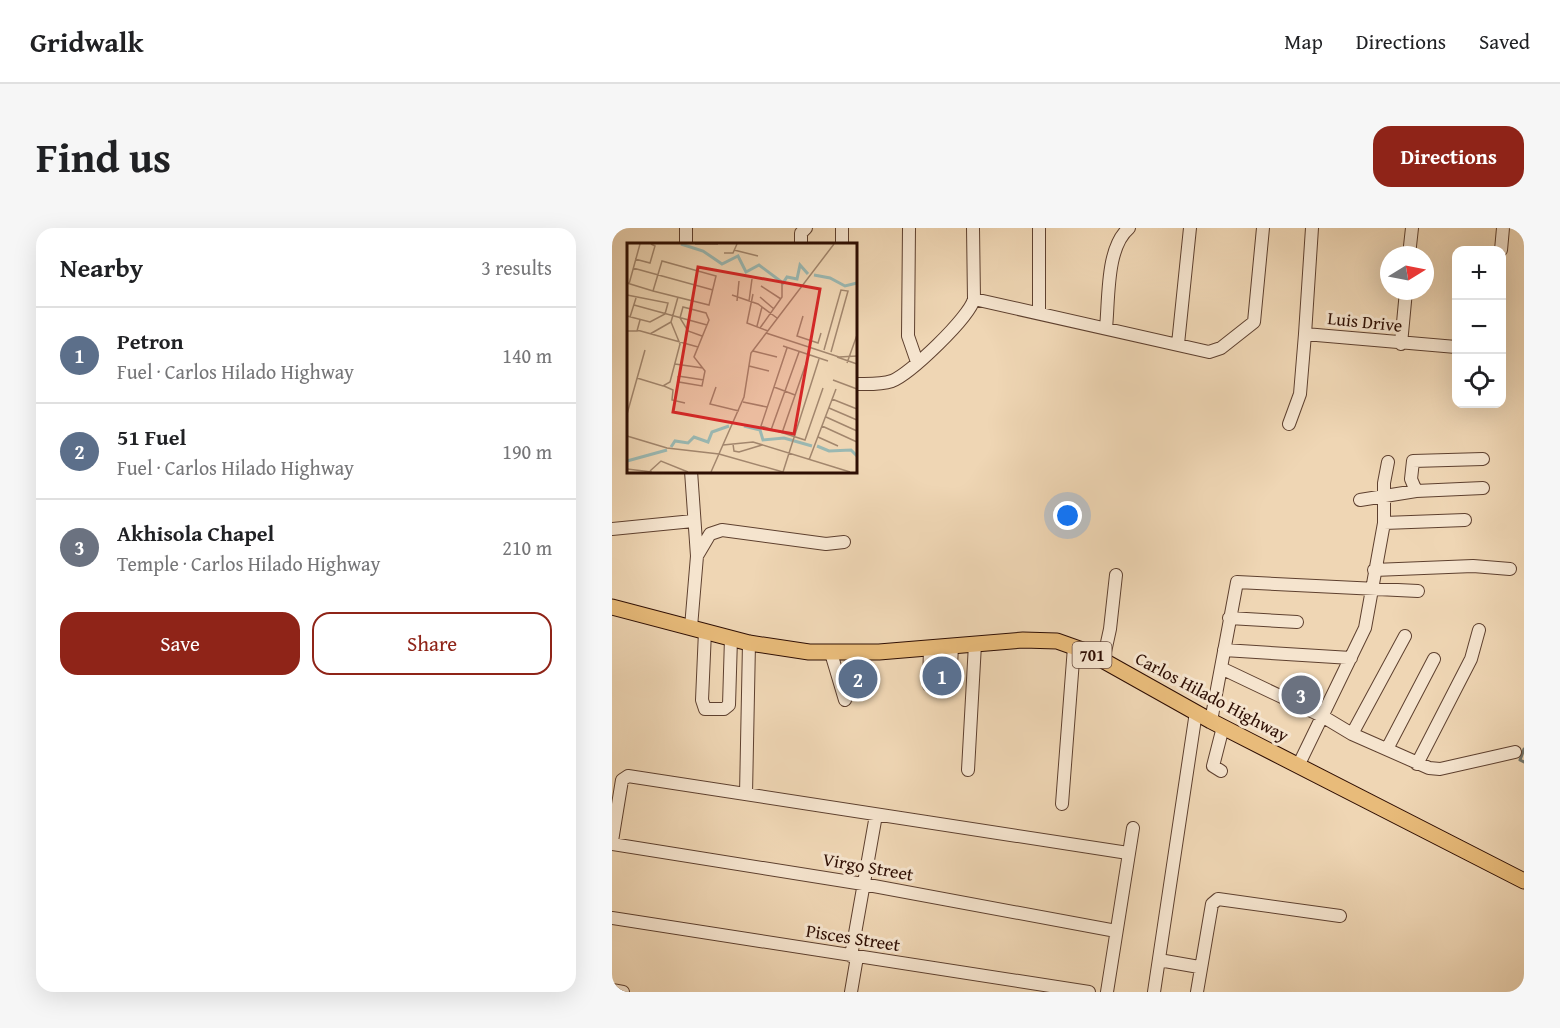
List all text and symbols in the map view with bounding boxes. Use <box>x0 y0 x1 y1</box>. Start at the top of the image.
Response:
text: Gridwalk <box>30 21 143 62</box>
text: Map <box>1284 26 1323 57</box>
text: Directions <box>1356 26 1446 57</box>
text: Saved <box>1479 26 1530 57</box>
text: Find us <box>36 126 171 187</box>
button: Directions <box>1373 126 1524 187</box>
inset map <box>627 243 856 472</box>
north arrow <box>1380 246 1434 300</box>
map controls <box>1452 246 1506 408</box>
button: + <box>1452 246 1506 300</box>
text: Nearby <box>60 248 143 287</box>
text: 3 results <box>481 253 552 282</box>
button: − <box>1452 300 1506 354</box>
street label: Luis Drive <box>1326 304 1404 339</box>
text: Petron <box>117 325 183 357</box>
text: 1 <box>74 341 85 370</box>
text: 140 m <box>502 341 552 370</box>
button: locate <box>1452 354 1506 408</box>
text: Fuel · Carlos Hilado Highway <box>117 357 354 386</box>
text: 51 Fuel <box>117 421 186 453</box>
text: 2 <box>74 437 85 466</box>
text: 190 m <box>502 437 552 466</box>
text: Fuel · Carlos Hilado Highway <box>117 453 354 482</box>
your location <box>1053 501 1082 530</box>
text: Akhisola Chapel <box>117 517 274 549</box>
text: 3 <box>74 533 85 562</box>
text: 210 m <box>502 533 552 562</box>
text: Temple · Carlos Hilado Highway <box>117 549 380 578</box>
button: Save <box>60 612 300 675</box>
button: Share <box>312 612 552 675</box>
road number: 701 <box>1072 642 1112 668</box>
street label: Carlos Hilado Highway <box>1131 645 1294 748</box>
pin: 1 <box>922 654 962 698</box>
pin: 2 <box>838 656 878 702</box>
pin: 3 <box>1282 672 1320 718</box>
street label: Virgo Street <box>820 845 916 888</box>
street label: Pisces Street <box>804 917 903 958</box>

